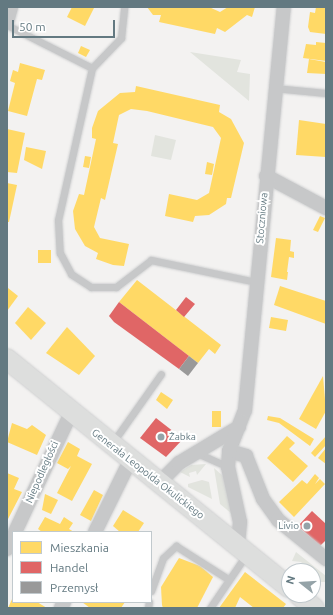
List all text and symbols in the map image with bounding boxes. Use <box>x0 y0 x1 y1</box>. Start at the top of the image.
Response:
scale bar <box>14 12 117 38</box>
text: 50 m <box>19 20 46 33</box>
street label: Stoczniowa <box>254 192 270 244</box>
street label: Generała Leopolda Okulickiego <box>89 426 207 522</box>
place label: Żabka <box>169 431 196 443</box>
marker: Żabka <box>156 432 166 442</box>
street label: Niepodległości <box>23 439 61 505</box>
place label: Livio <box>278 520 299 532</box>
marker: Livio <box>302 521 312 531</box>
legend <box>12 531 152 603</box>
text: Mieszkania <box>50 541 109 554</box>
text: Handel <box>50 561 88 574</box>
north arrow <box>281 563 321 603</box>
text: N <box>284 574 297 585</box>
text: Przemysł <box>50 581 98 594</box>

